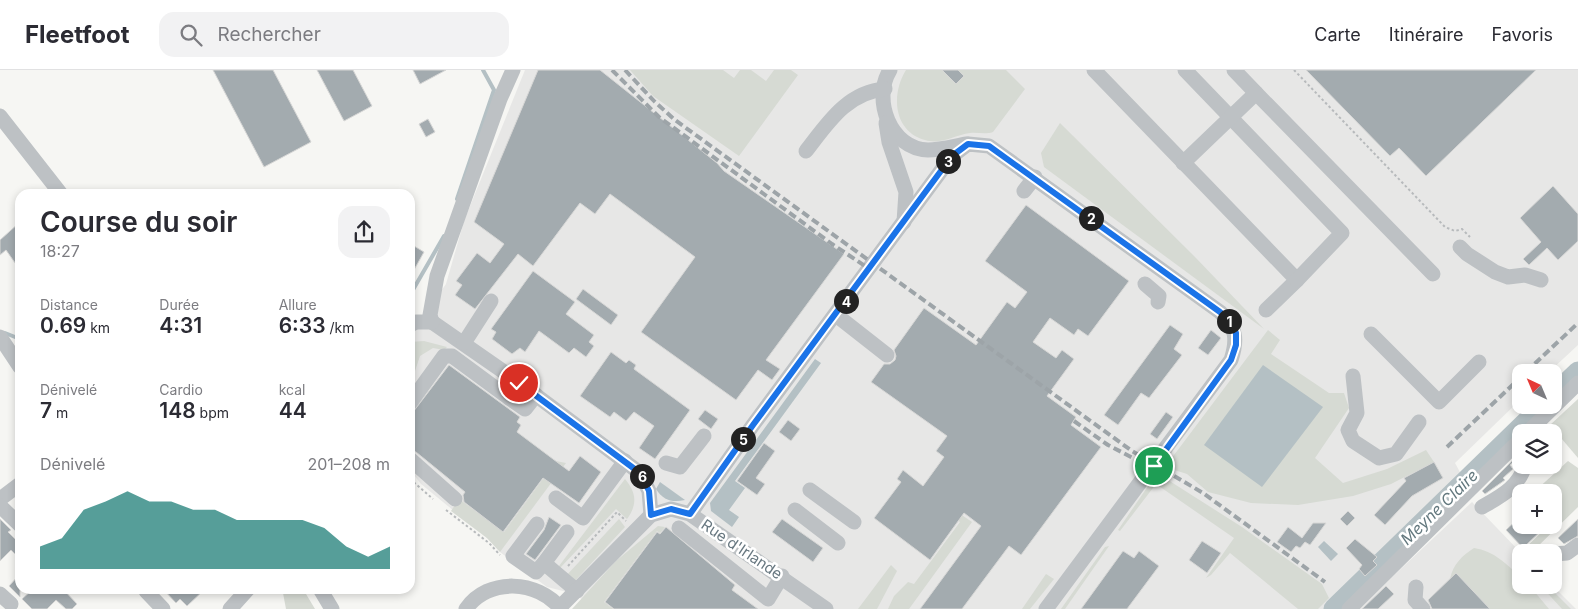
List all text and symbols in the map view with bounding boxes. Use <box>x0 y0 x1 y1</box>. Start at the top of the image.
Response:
search box <box>159 12 509 57</box>
text: Fleetfoot <box>25 20 129 49</box>
icon: search <box>177 21 205 49</box>
text: Rechercher <box>217 23 321 46</box>
text: Carte <box>1314 24 1361 45</box>
text: Itinéraire <box>1389 24 1463 45</box>
text: Favoris <box>1491 24 1553 45</box>
pin: 3 <box>936 148 960 174</box>
text: 3 <box>944 153 953 170</box>
text: Course du soir <box>40 205 237 239</box>
button: share <box>338 206 390 258</box>
pin: 2 <box>1078 206 1104 230</box>
text: 2 <box>1087 210 1096 227</box>
text: 18:27 <box>40 241 80 261</box>
pin: 4 <box>834 288 858 314</box>
text: 4 <box>842 293 851 310</box>
text: Distance <box>40 296 98 313</box>
text: Durée <box>159 296 199 313</box>
text: Allure <box>279 296 317 313</box>
pin: 1 <box>1216 308 1242 334</box>
text: 0.69 <box>40 313 86 338</box>
text: 4:31 <box>159 313 202 338</box>
text: 6:33 <box>279 313 326 338</box>
text: 1 <box>1226 313 1233 330</box>
text: km <box>86 319 110 336</box>
text: /km <box>326 319 354 336</box>
pin <box>498 362 540 404</box>
north arrow <box>1512 364 1562 414</box>
map controls <box>1512 364 1562 594</box>
icon: check <box>505 369 533 397</box>
text: Dénivelé <box>40 381 97 398</box>
text: Cardio <box>159 381 203 398</box>
text: kcal <box>279 381 305 398</box>
text: 7 <box>40 398 52 423</box>
text: 148 <box>159 398 196 423</box>
text: 44 <box>279 398 307 423</box>
text: m <box>52 404 68 421</box>
text: bpm <box>196 404 229 421</box>
button: layers <box>1512 424 1562 474</box>
pin: 5 <box>730 426 756 452</box>
text: 5 <box>739 431 748 448</box>
pin <box>1133 445 1175 487</box>
icon: arrive <box>1140 452 1168 480</box>
text: Dénivelé <box>40 454 105 474</box>
text: 201–208 m <box>307 454 390 474</box>
pin: 6 <box>630 464 654 488</box>
water label: Meyne Claire <box>1396 465 1482 549</box>
text: 6 <box>638 468 647 485</box>
button: + <box>1512 484 1562 534</box>
street label: Rue d'Irlande <box>698 515 786 583</box>
button: − <box>1512 544 1562 594</box>

